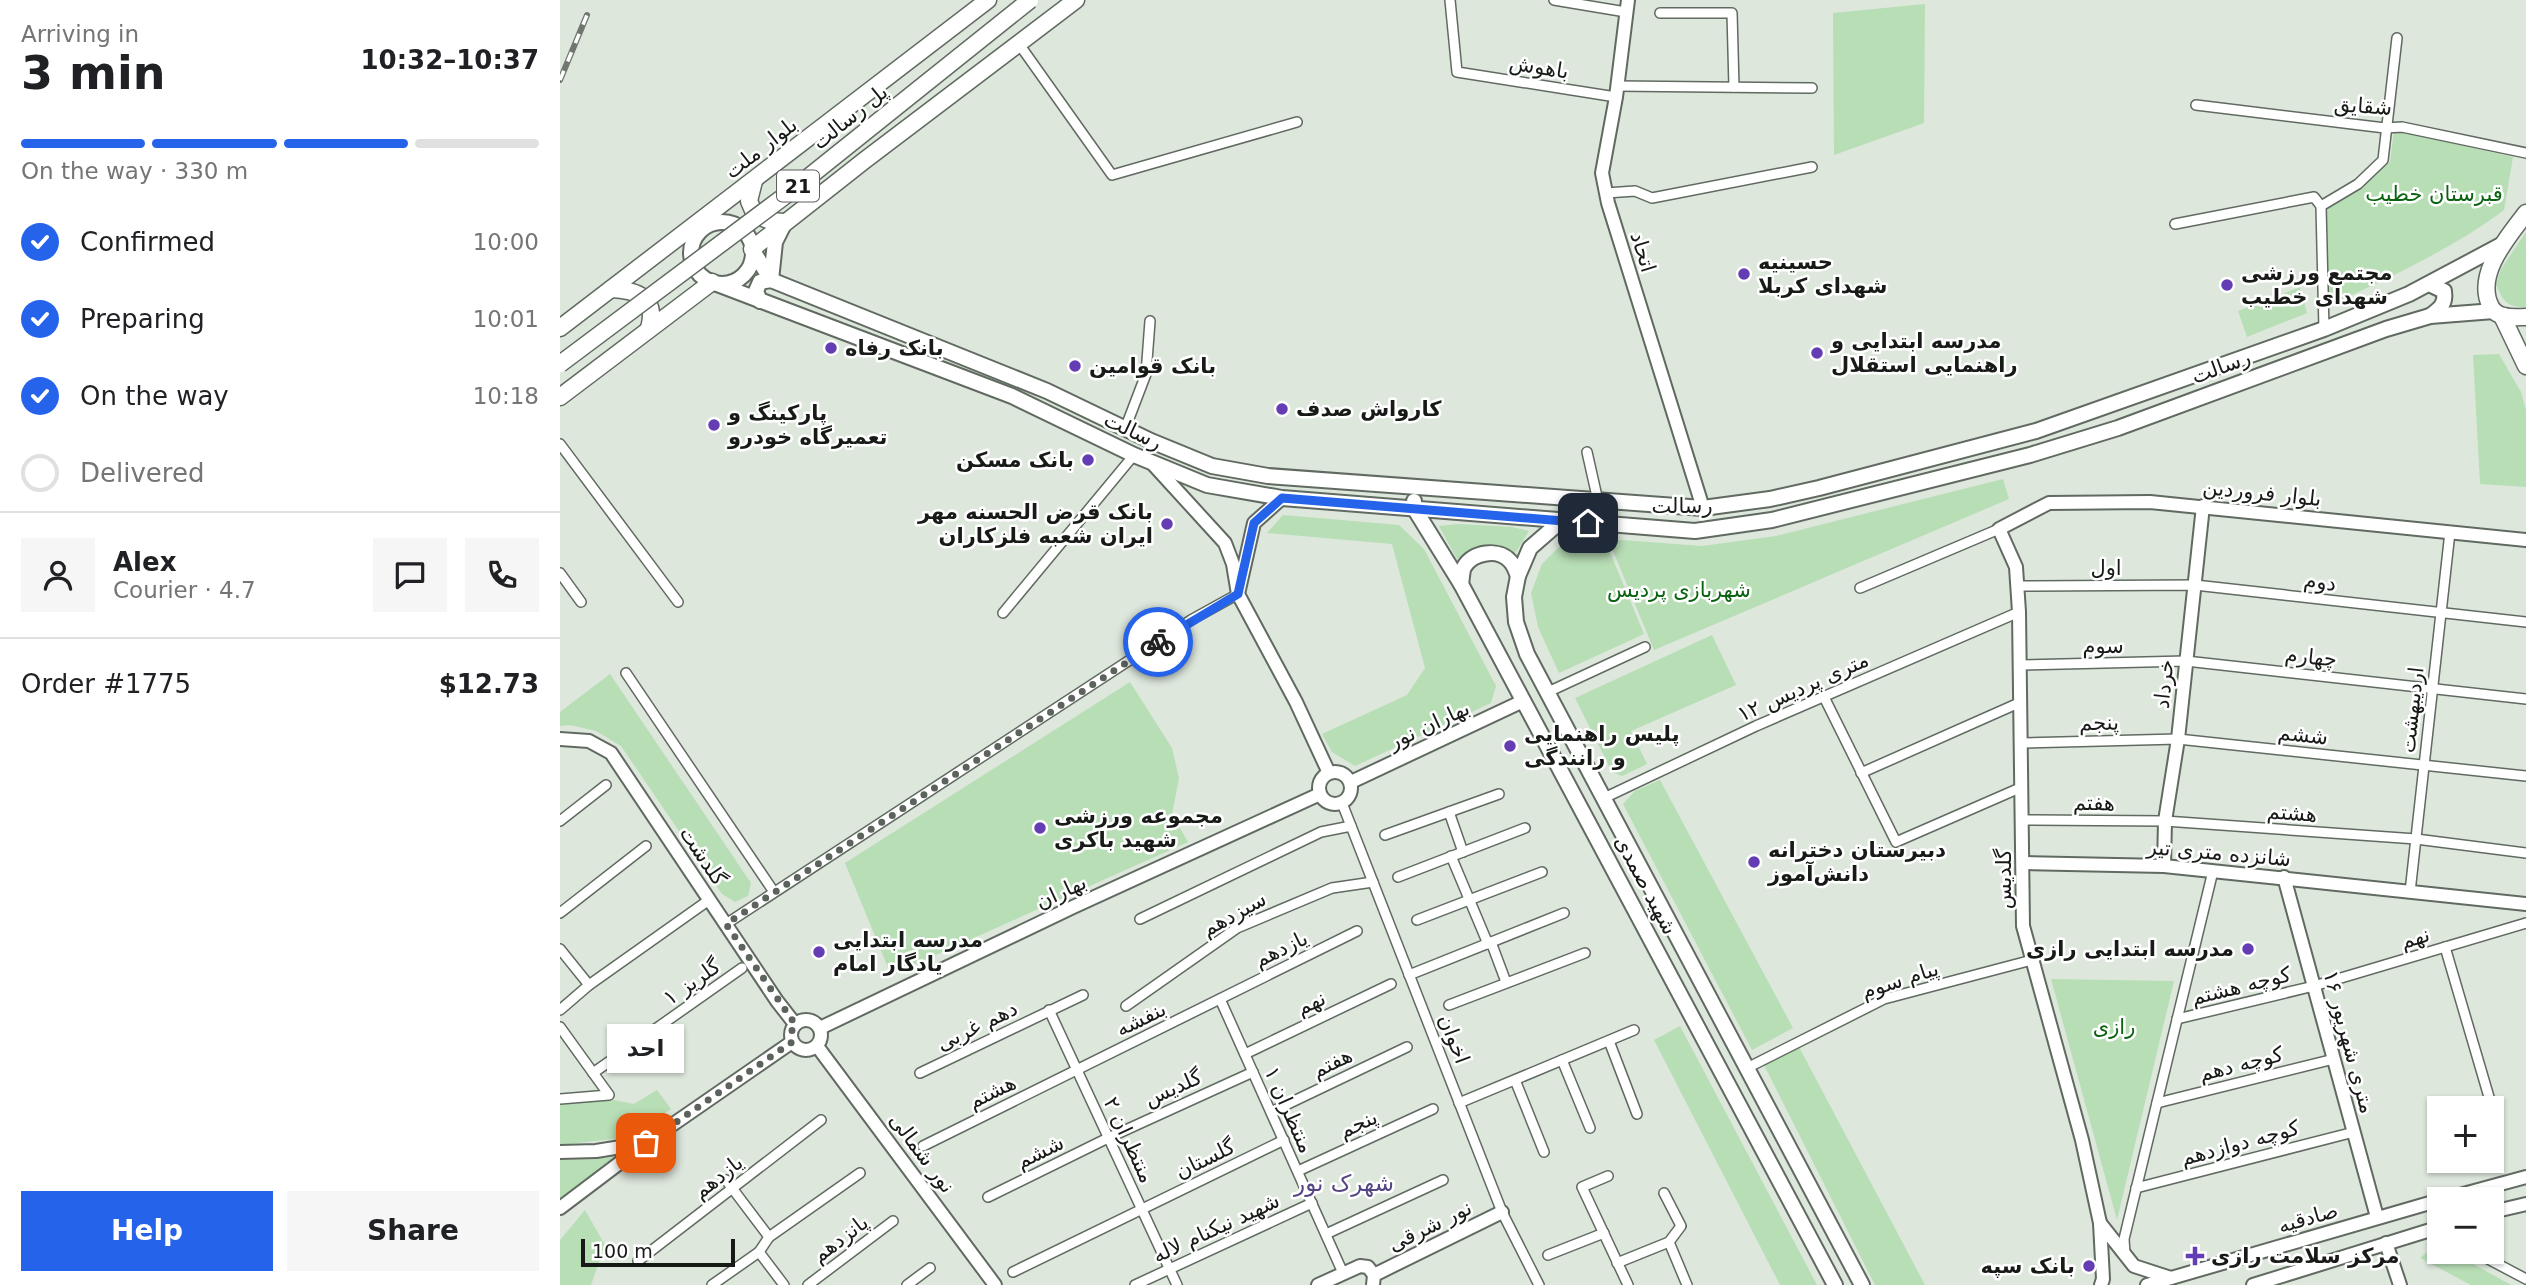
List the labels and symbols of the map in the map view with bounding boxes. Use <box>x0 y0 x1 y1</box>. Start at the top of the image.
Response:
street label: باهوش <box>1508 50 1570 84</box>
street label: پل رسالت <box>808 79 892 155</box>
street label: شقایق <box>2333 92 2393 120</box>
street label: بلوار ملت <box>720 112 802 184</box>
road number: 21 <box>777 170 819 202</box>
park label: قبرستان خطیب <box>2365 182 2503 206</box>
street label: اتحاد <box>1626 229 1660 275</box>
place label: حسینیه شهدای کربلا <box>1758 250 1888 298</box>
place label: مجتمع ورزشی شهدای خطیب <box>2241 261 2393 309</box>
marker: حسینیه شهدای کربلا <box>1736 266 1752 282</box>
marker: مجتمع ورزشی شهدای خطیب <box>2219 277 2235 293</box>
place label: مدرسه ابتدایی و راهنمایی استقلال <box>1830 329 2018 377</box>
place label: بانک رفاه <box>845 336 944 360</box>
marker: بانک رفاه <box>823 340 839 356</box>
marker: مدرسه ابتدایی و راهنمایی استقلال <box>1809 345 1825 361</box>
street label: رسالت <box>2188 345 2254 389</box>
place label: بانک قوامین <box>1089 354 1216 378</box>
marker: بانک قوامین <box>1067 358 1083 374</box>
place label: کارواش صدف <box>1296 397 1442 421</box>
place label: پارکینگ و تعمیرگاه خودرو <box>727 400 887 449</box>
marker: کارواش صدف <box>1274 401 1290 417</box>
street label: رسالت <box>1100 407 1166 455</box>
marker: پارکینگ و تعمیرگاه خودرو <box>706 417 722 433</box>
place label: بانک مسکن <box>956 448 1074 472</box>
marker: بانک مسکن <box>1080 452 1096 468</box>
street label: بلوار فروردین <box>2201 475 2323 511</box>
pin <box>1558 493 1618 553</box>
street label: رسالت <box>1651 494 1713 518</box>
place label: بانک قرض الحسنه مهر ایران شعبه فلزکاران <box>917 500 1153 548</box>
marker: بانک قرض الحسنه مهر ایران شعبه فلزکاران <box>1159 516 1175 532</box>
street label: اول <box>2090 556 2122 580</box>
street label: دوم <box>2302 568 2338 596</box>
park label: شهربازی پردیس <box>1607 578 1751 602</box>
courier <box>1123 607 1193 677</box>
street label: سوم <box>2082 634 2124 658</box>
street label: چهارم <box>2284 642 2338 672</box>
street label: ۱۲ متری پردیس <box>1734 647 1872 727</box>
street label: خرداد <box>2149 658 2179 710</box>
street label: اردیبهشت <box>2396 666 2428 754</box>
street label: بهاران نور <box>1384 696 1473 755</box>
street label: پنجم <box>2079 711 2119 736</box>
street label: ششم <box>2277 720 2329 751</box>
place label: پلیس راهنمایی و رانندگی <box>1524 722 1680 770</box>
marker: پلیس راهنمایی و رانندگی <box>1502 738 1518 754</box>
street label: هفتم <box>2073 791 2115 816</box>
street label: هشتم <box>2266 799 2318 828</box>
place label: مجموعه ورزشی شهید باکری <box>1054 804 1223 852</box>
marker: مجموعه ورزشی شهید باکری <box>1032 820 1048 836</box>
street label: گلدشت <box>675 822 731 890</box>
street label: شهید صمدی <box>1610 831 1682 939</box>
street label: شانزده متری تیر <box>2145 835 2292 871</box>
place label: دبیرستان دخترانه دانش‌آموز <box>1767 838 1946 886</box>
street label: گلدیس <box>1992 849 2016 909</box>
marker: دبیرستان دخترانه دانش‌آموز <box>1746 854 1762 870</box>
street label: بهاران <box>1032 870 1090 914</box>
street label: سیزدهم <box>1198 887 1271 942</box>
street label: نهم <box>2397 922 2433 955</box>
street label: یازدهم <box>1250 926 1312 973</box>
place label: مدرسه ابتدایی یادگار امام <box>833 928 983 976</box>
place label: مدرسه ابتدایی رازی <box>2026 937 2234 961</box>
marker: مدرسه ابتدایی رازی <box>2240 941 2256 957</box>
marker: مدرسه ابتدایی یادگار امام <box>811 944 827 960</box>
street label: گلریز ۱ <box>659 954 725 1010</box>
street label: پیام سوم <box>1858 956 1942 1004</box>
street label: کوچه هشتم <box>2189 962 2294 1011</box>
street label: ۱۶ متری شهریور <box>2318 968 2380 1116</box>
street label: نهم <box>1293 986 1330 1021</box>
street label: دهم غربی <box>933 996 1022 1057</box>
street label: بنفشه <box>1112 997 1170 1041</box>
street label: اخوان <box>1434 1011 1474 1067</box>
park label: رازی <box>2093 1015 2135 1039</box>
callout: احد <box>608 1024 684 1073</box>
street label: کوچه دهم <box>2196 1042 2286 1087</box>
street label: هفتم <box>1308 1043 1357 1084</box>
street label: منتظران ۱ <box>1259 1063 1319 1157</box>
street label: گلدیس <box>1140 1065 1206 1111</box>
street label: هشتم <box>964 1070 1020 1115</box>
street label: منتظران ۲ <box>1099 1093 1159 1187</box>
street label: پنجم <box>1335 1105 1382 1144</box>
street label: نور شمالی <box>884 1108 960 1198</box>
pin <box>616 1113 676 1173</box>
street label: کوچه دوازدهم <box>2178 1116 2302 1171</box>
street label: ششم <box>1012 1130 1068 1175</box>
street label: گلستان <box>1171 1134 1239 1184</box>
street label: یازدهم <box>688 1150 748 1205</box>
district label: شهرک نور <box>1293 1170 1394 1197</box>
street label: شهید نیکنام لاله <box>1149 1188 1283 1268</box>
street label: نور شرقی <box>1384 1195 1476 1257</box>
street label: صادقیه <box>2275 1198 2341 1238</box>
street label: پانزدهم <box>807 1210 874 1269</box>
scale bar <box>581 1236 735 1268</box>
place label: مرکز سلامت رازی <box>2211 1244 2399 1268</box>
marker: مرکز سلامت رازی <box>2185 1246 2205 1266</box>
place label: بانک سپه <box>1981 1254 2075 1278</box>
marker: بانک سپه <box>2081 1258 2097 1274</box>

